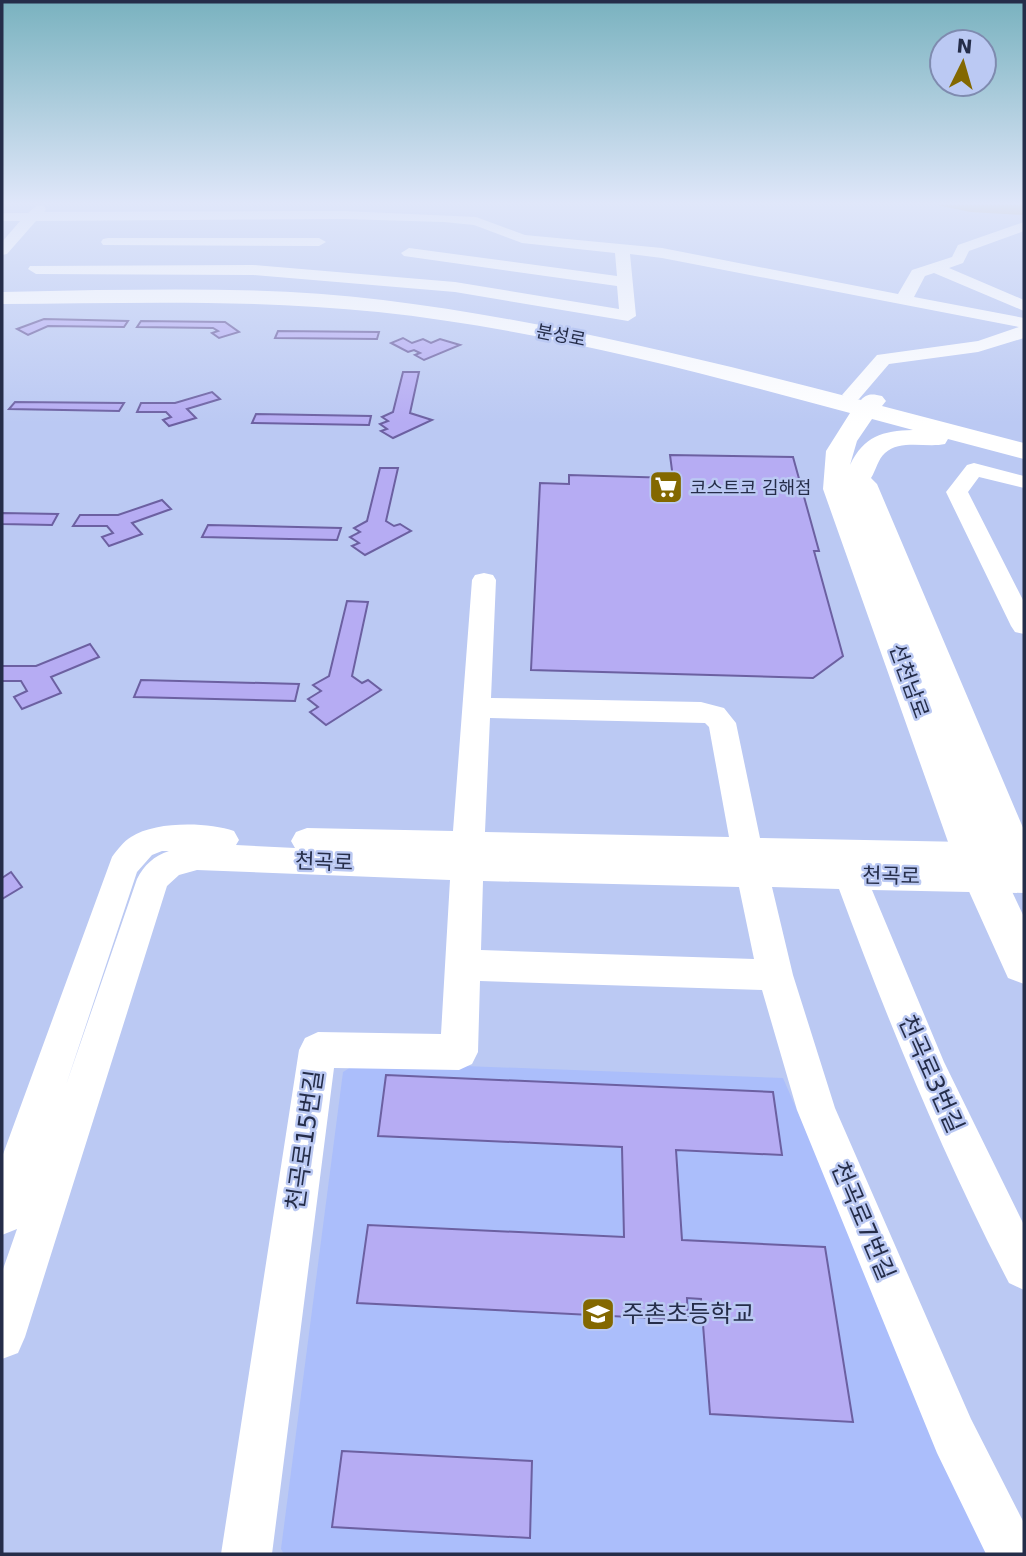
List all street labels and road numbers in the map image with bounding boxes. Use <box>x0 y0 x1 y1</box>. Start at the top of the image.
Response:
street label: 분성로 <box>535 320 587 350</box>
street label: 선천남로 <box>885 641 933 721</box>
street label: 천곡로 <box>295 849 353 875</box>
street label: 천곡로 <box>862 863 920 889</box>
street label: 천곡로3번길 <box>893 1011 969 1137</box>
street label: 천곡로15번길 <box>281 1068 329 1212</box>
street label: 천곡로7번길 <box>826 1158 900 1284</box>

